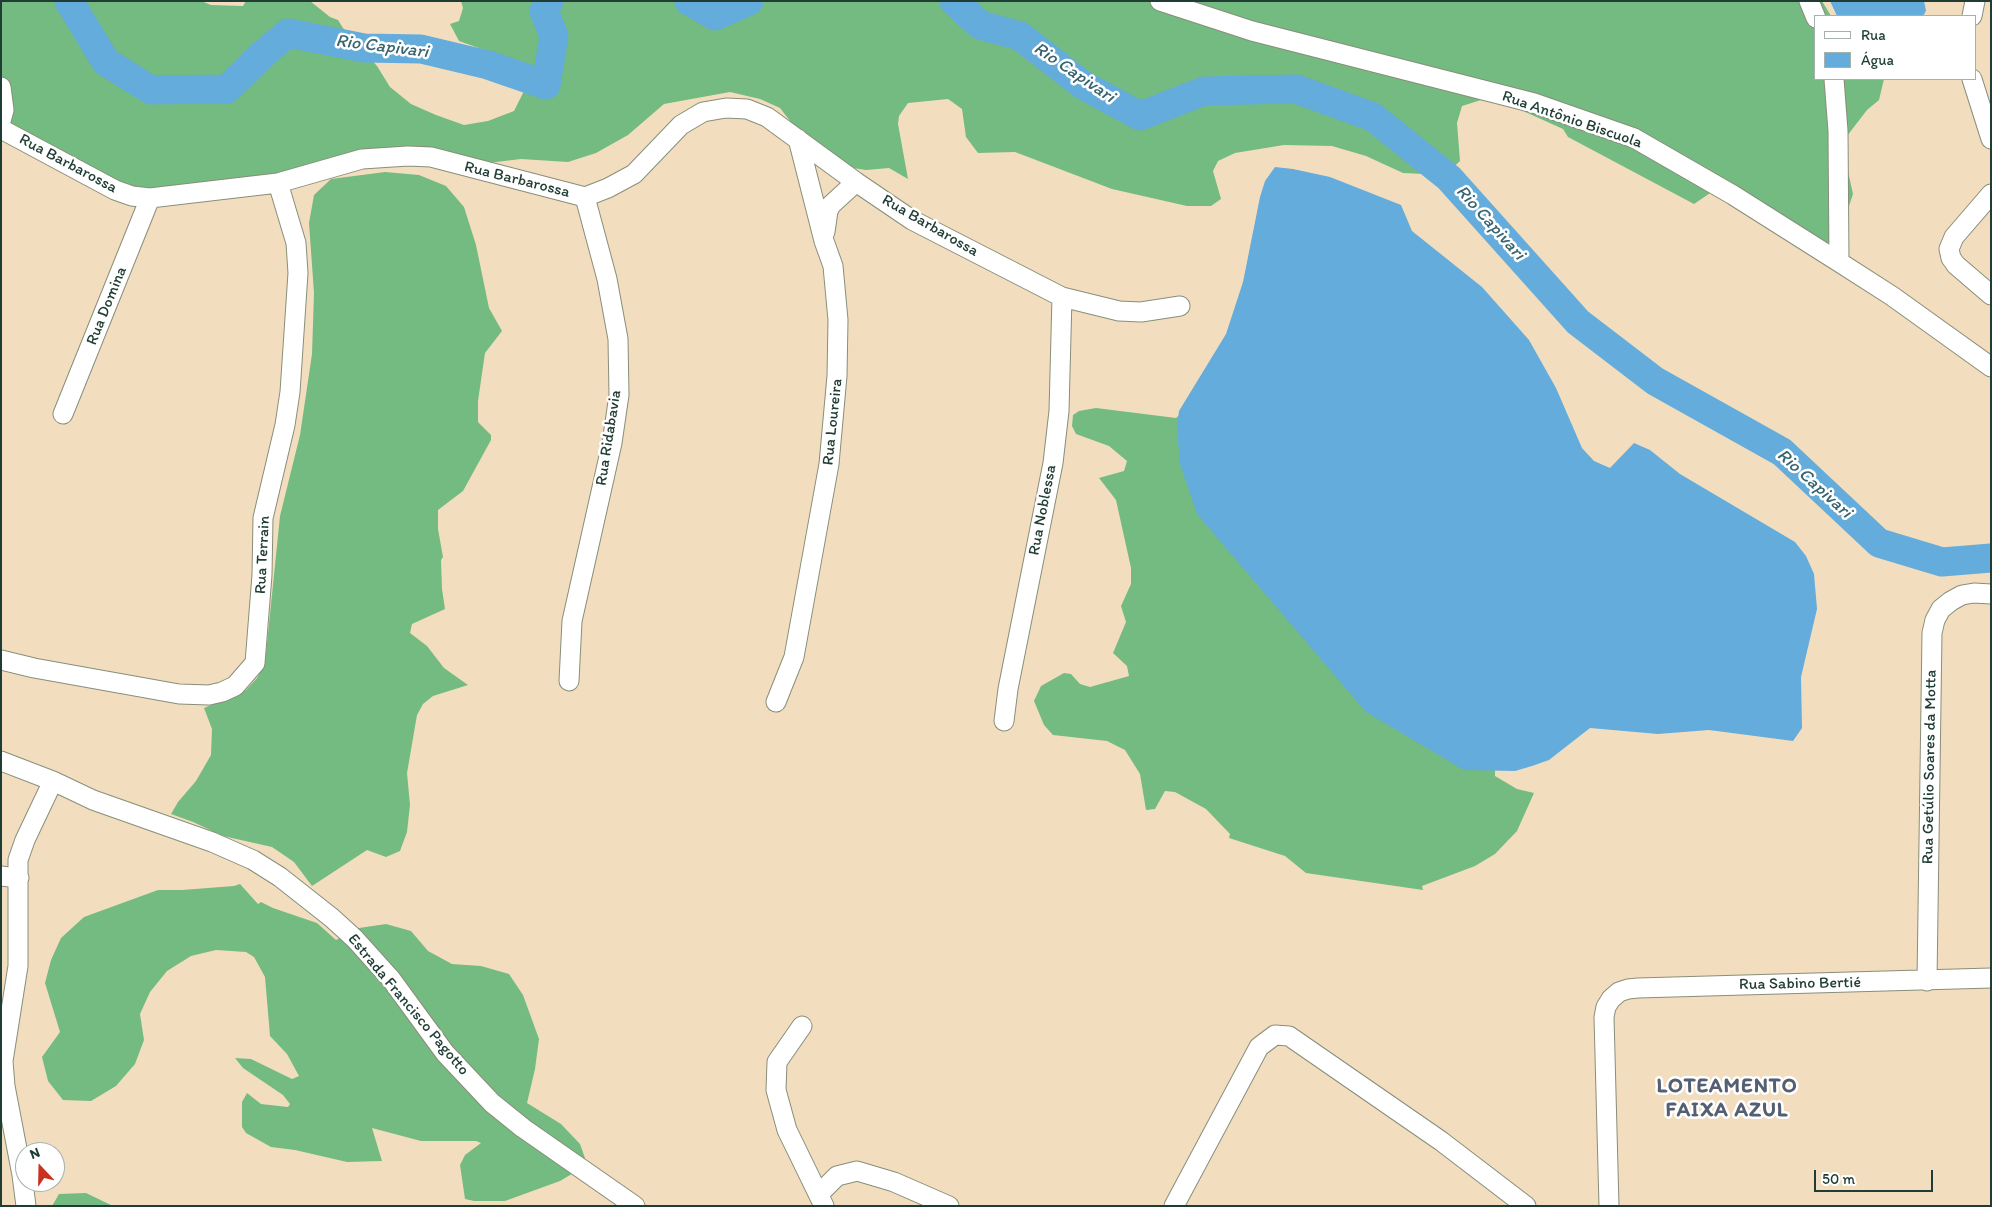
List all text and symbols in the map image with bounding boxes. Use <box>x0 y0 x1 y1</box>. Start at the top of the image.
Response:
legend <box>1814 15 1977 80</box>
text: Rua <box>1861 26 1886 44</box>
water label: Rio Capivari <box>334 31 430 63</box>
water label: Rio Capivari <box>1029 38 1119 108</box>
text: Água <box>1861 51 1894 69</box>
street label: Rua Antônio Biscuola <box>1499 87 1645 153</box>
street label: Rua Barbarossa <box>16 130 120 198</box>
street label: Rua Barbarossa <box>462 158 572 202</box>
water label: Rio Capivari <box>1451 181 1529 265</box>
street label: Rua Barbarossa <box>878 191 982 261</box>
street label: Rua Domina <box>83 264 131 348</box>
street label: Rua Loureira <box>819 378 847 466</box>
street label: Rua Ridabavia <box>592 389 626 487</box>
water label: Rio Capivari <box>1772 445 1856 523</box>
street label: Rua Noblessa <box>1025 463 1061 557</box>
street label: Rua Terrain <box>251 515 275 595</box>
street label: Rua Getúlio Soares da Motta <box>1919 670 1941 864</box>
street label: Estrada Francisco Pagotto <box>343 930 473 1080</box>
street label: Rua Sabino Bertié <box>1739 973 1861 995</box>
district label: LOTEAMENTO FAIXA AZUL <box>1655 1074 1799 1124</box>
north arrow <box>15 1142 65 1192</box>
text: N <box>27 1144 42 1163</box>
scale bar <box>1817 1160 1936 1192</box>
text: 50 m <box>1822 1170 1855 1188</box>

